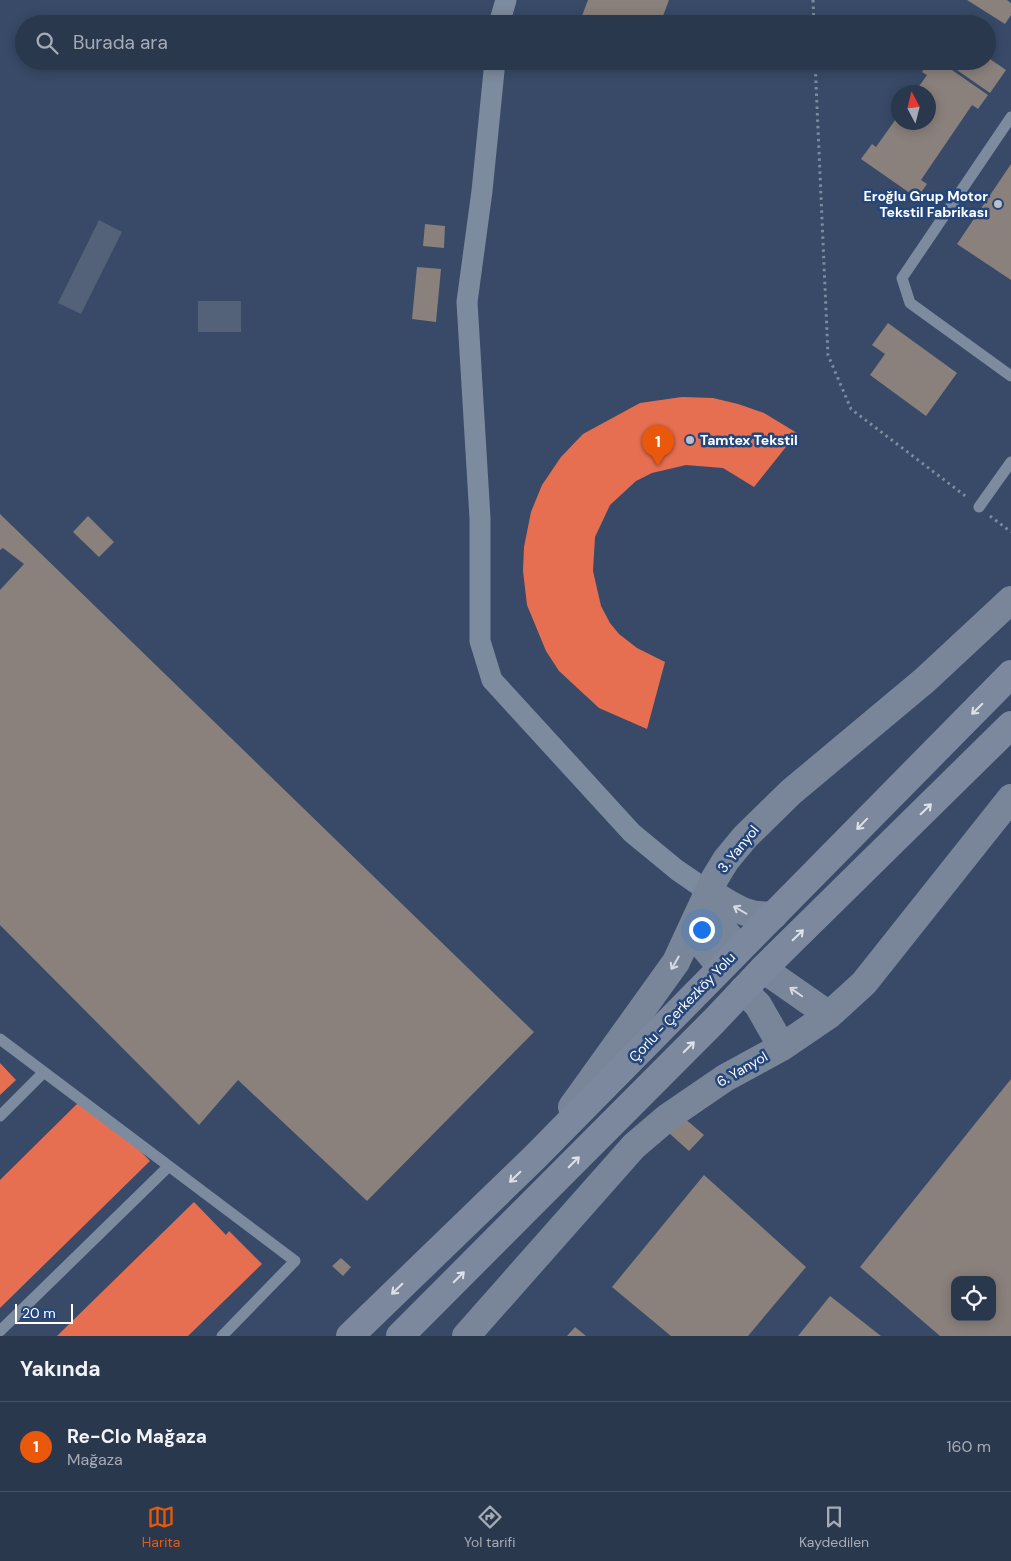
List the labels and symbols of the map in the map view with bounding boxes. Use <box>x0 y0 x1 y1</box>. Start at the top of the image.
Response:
north arrow <box>891 85 936 130</box>
place label: Eroğlu Grup Motor Tekstil Fabrikası <box>864 187 988 221</box>
marker: Eroğlu Grup Motor Tekstil Fabrikası <box>992 198 1004 210</box>
pin: 1 <box>642 425 674 466</box>
place label: Tamtex Tekstil <box>700 431 798 449</box>
marker: Tamtex Tekstil <box>684 434 696 446</box>
one-way arrow <box>970 703 983 715</box>
one-way arrow <box>920 803 932 815</box>
one-way arrow <box>856 818 868 831</box>
street label: 3. Yanyol <box>713 822 763 876</box>
one-way arrow <box>732 905 747 915</box>
your location <box>689 917 715 943</box>
one-way arrow <box>791 929 804 941</box>
street label: Çorlu - Çerkezköy Yolu <box>625 948 739 1066</box>
one-way arrow <box>669 955 679 969</box>
one-way arrow <box>789 987 803 997</box>
one-way arrow <box>682 1041 694 1053</box>
street label: 6. Yanyol <box>713 1047 771 1091</box>
one-way arrow <box>568 1155 580 1168</box>
one-way arrow <box>509 1171 521 1183</box>
one-way arrow <box>453 1271 465 1283</box>
one-way arrow <box>391 1283 404 1295</box>
scale bar <box>15 1301 72 1324</box>

